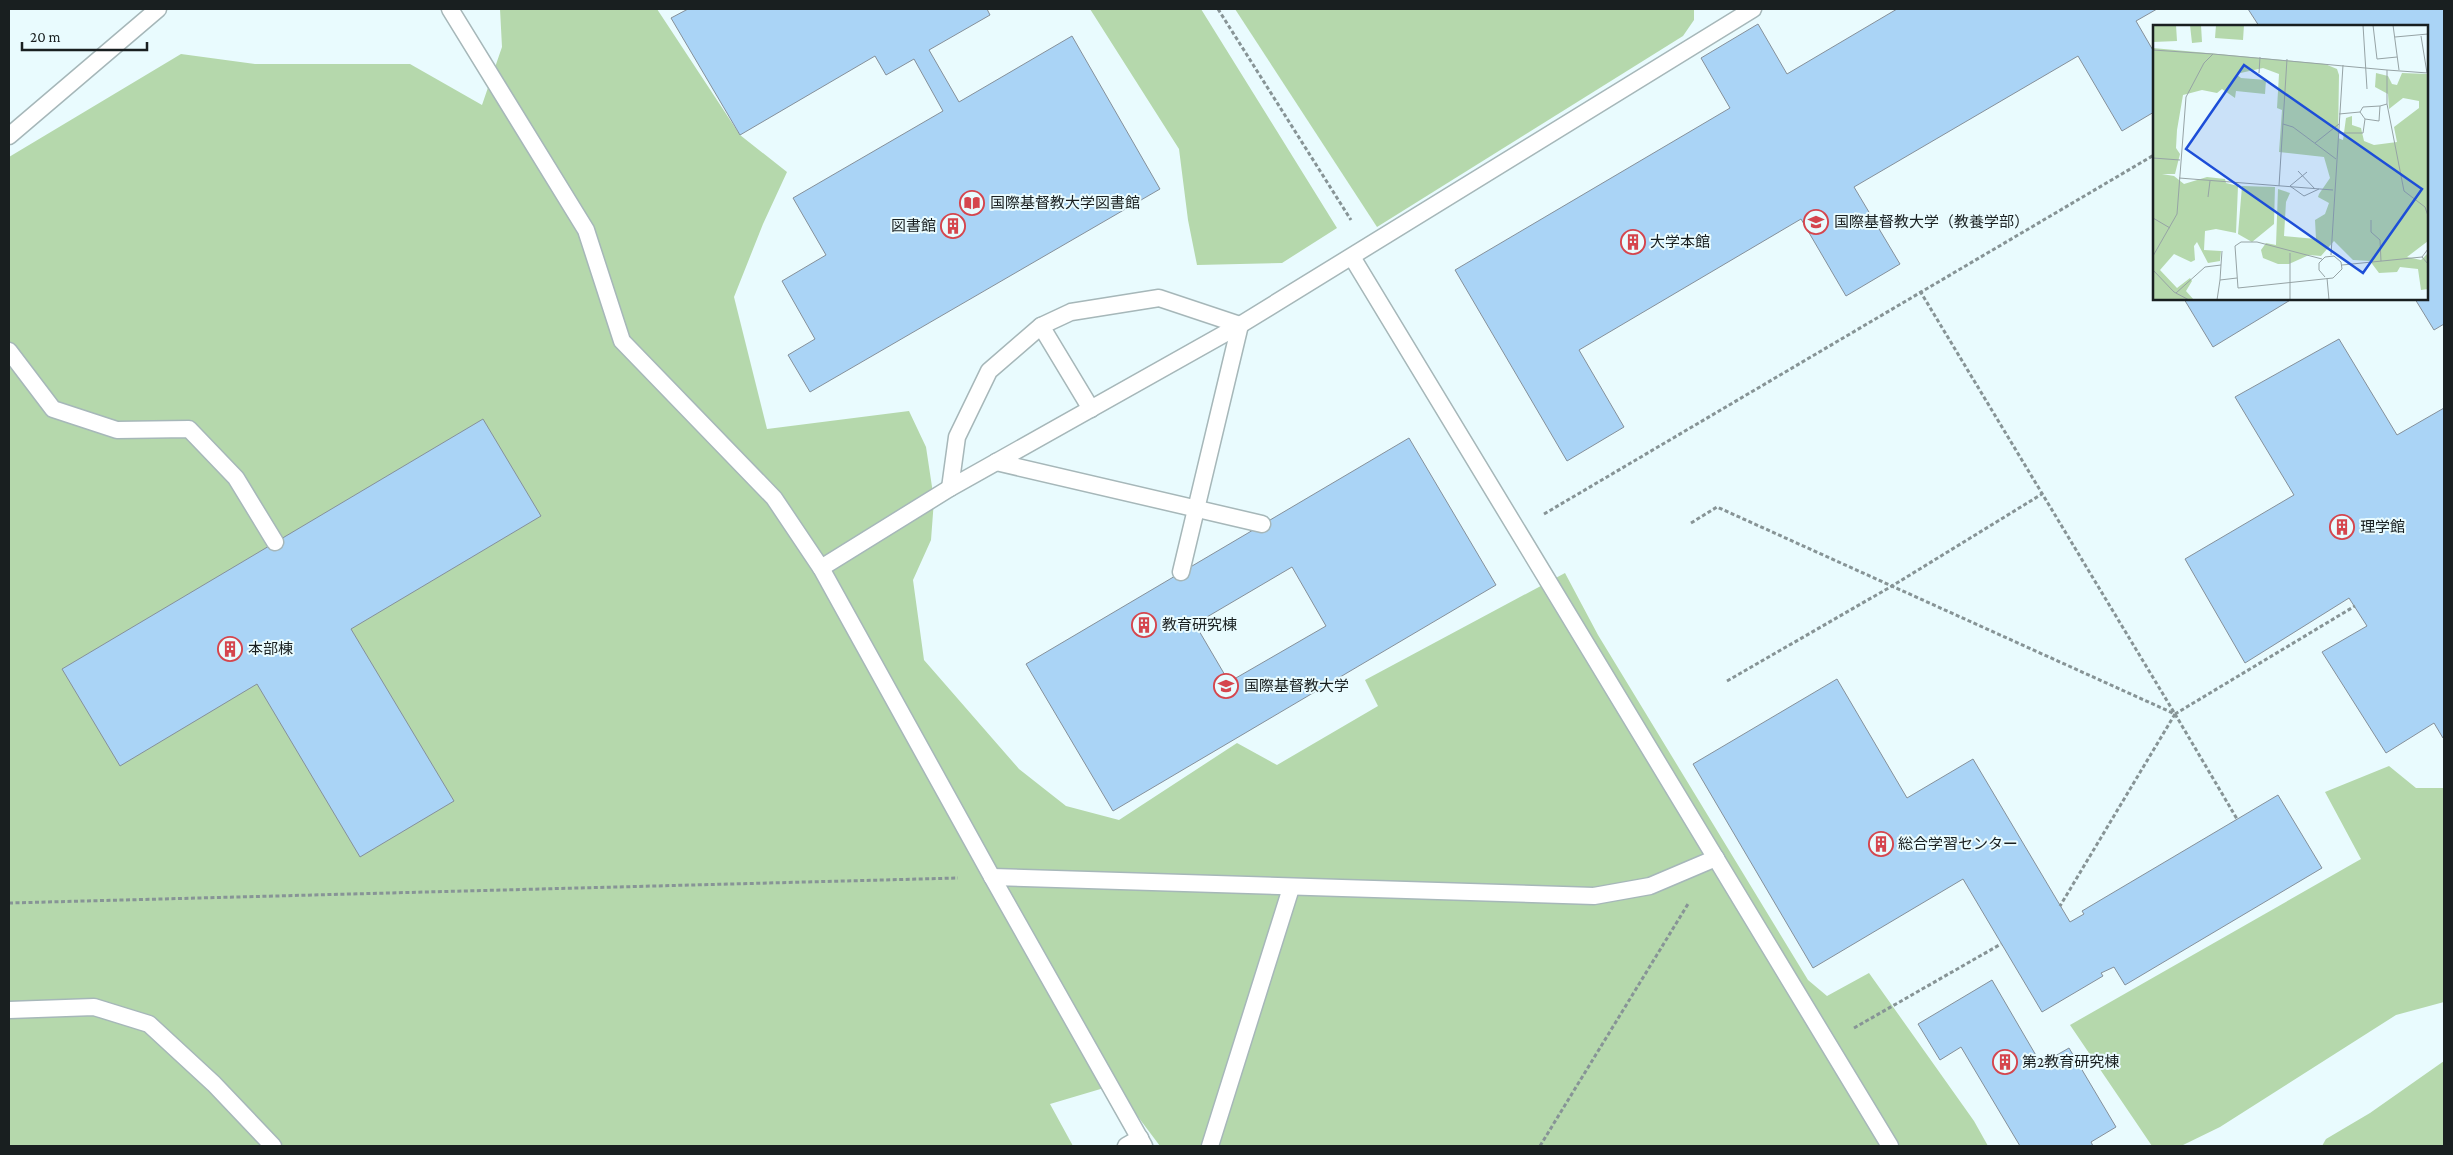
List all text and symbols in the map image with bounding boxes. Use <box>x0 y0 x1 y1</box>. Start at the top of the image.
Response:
scale bar <box>22 20 148 52</box>
inset map <box>2153 25 2428 300</box>
text: 20 m <box>30 29 61 45</box>
library icon: 国際基督教大学図書館 <box>959 190 985 216</box>
place label: 国際基督教大学図書館 <box>990 195 1140 211</box>
school or university icon: 国際基督教大学（教養学部） <box>1803 209 1829 235</box>
building icon: 図書館 <box>940 213 966 239</box>
place label: 国際基督教大学（教養学部） <box>1834 214 2029 230</box>
place label: 図書館 <box>891 218 936 234</box>
building icon: 大学本館 <box>1620 229 1646 255</box>
place label: 大学本館 <box>1650 234 1710 250</box>
building icon: 理学館 <box>2329 514 2355 540</box>
place label: 理学館 <box>2360 519 2405 535</box>
building icon: 教育研究棟 <box>1131 612 1157 638</box>
place label: 教育研究棟 <box>1162 616 1237 633</box>
building icon: 本部棟 <box>217 636 243 662</box>
place label: 本部棟 <box>248 640 293 657</box>
school or university icon: 国際基督教大学 <box>1213 673 1239 699</box>
place label: 国際基督教大学 <box>1244 678 1349 694</box>
building icon: 総合学習センター <box>1868 831 1894 857</box>
place label: 総合学習センター <box>1898 836 2018 852</box>
building icon: 第2教育研究棟 <box>1992 1049 2018 1075</box>
place label: 第2教育研究棟 <box>2022 1053 2119 1070</box>

